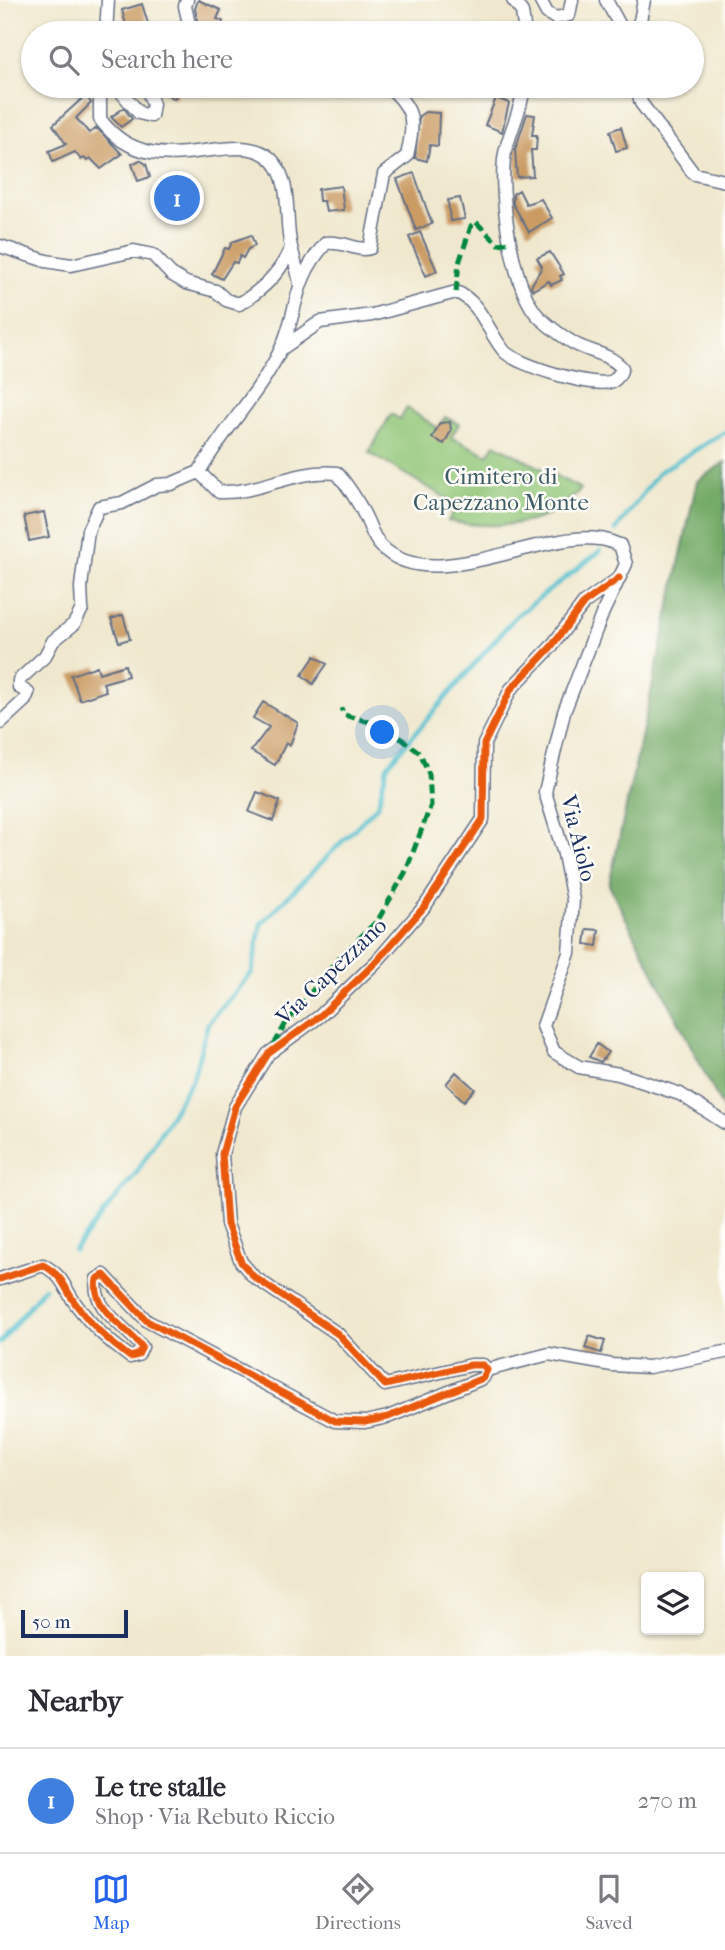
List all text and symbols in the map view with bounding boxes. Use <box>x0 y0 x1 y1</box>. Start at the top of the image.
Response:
search box <box>21 21 704 98</box>
icon: search <box>45 41 83 79</box>
text: Search here <box>101 44 233 75</box>
pin: 1 <box>154 172 200 224</box>
park label: Cimitero di Capezzano Monte <box>413 463 589 516</box>
your location <box>365 715 399 749</box>
street label: Via Aiolo <box>555 791 602 884</box>
street label: Via Capezzano <box>270 912 392 1031</box>
map controls <box>641 1572 704 1635</box>
button: layers <box>641 1572 704 1635</box>
scale bar <box>21 1607 128 1639</box>
text: 50 m <box>32 1611 71 1633</box>
text: Nearby <box>28 1684 123 1719</box>
text: Le tre stalle <box>95 1772 226 1803</box>
text: 1 <box>47 1787 55 1814</box>
text: 270 m <box>637 1787 697 1814</box>
text: Shop · Via Rebuto Riccio <box>95 1803 335 1830</box>
tab: Map <box>92 1870 130 1934</box>
tab: Directions <box>315 1870 401 1934</box>
tab: Saved <box>585 1870 633 1934</box>

